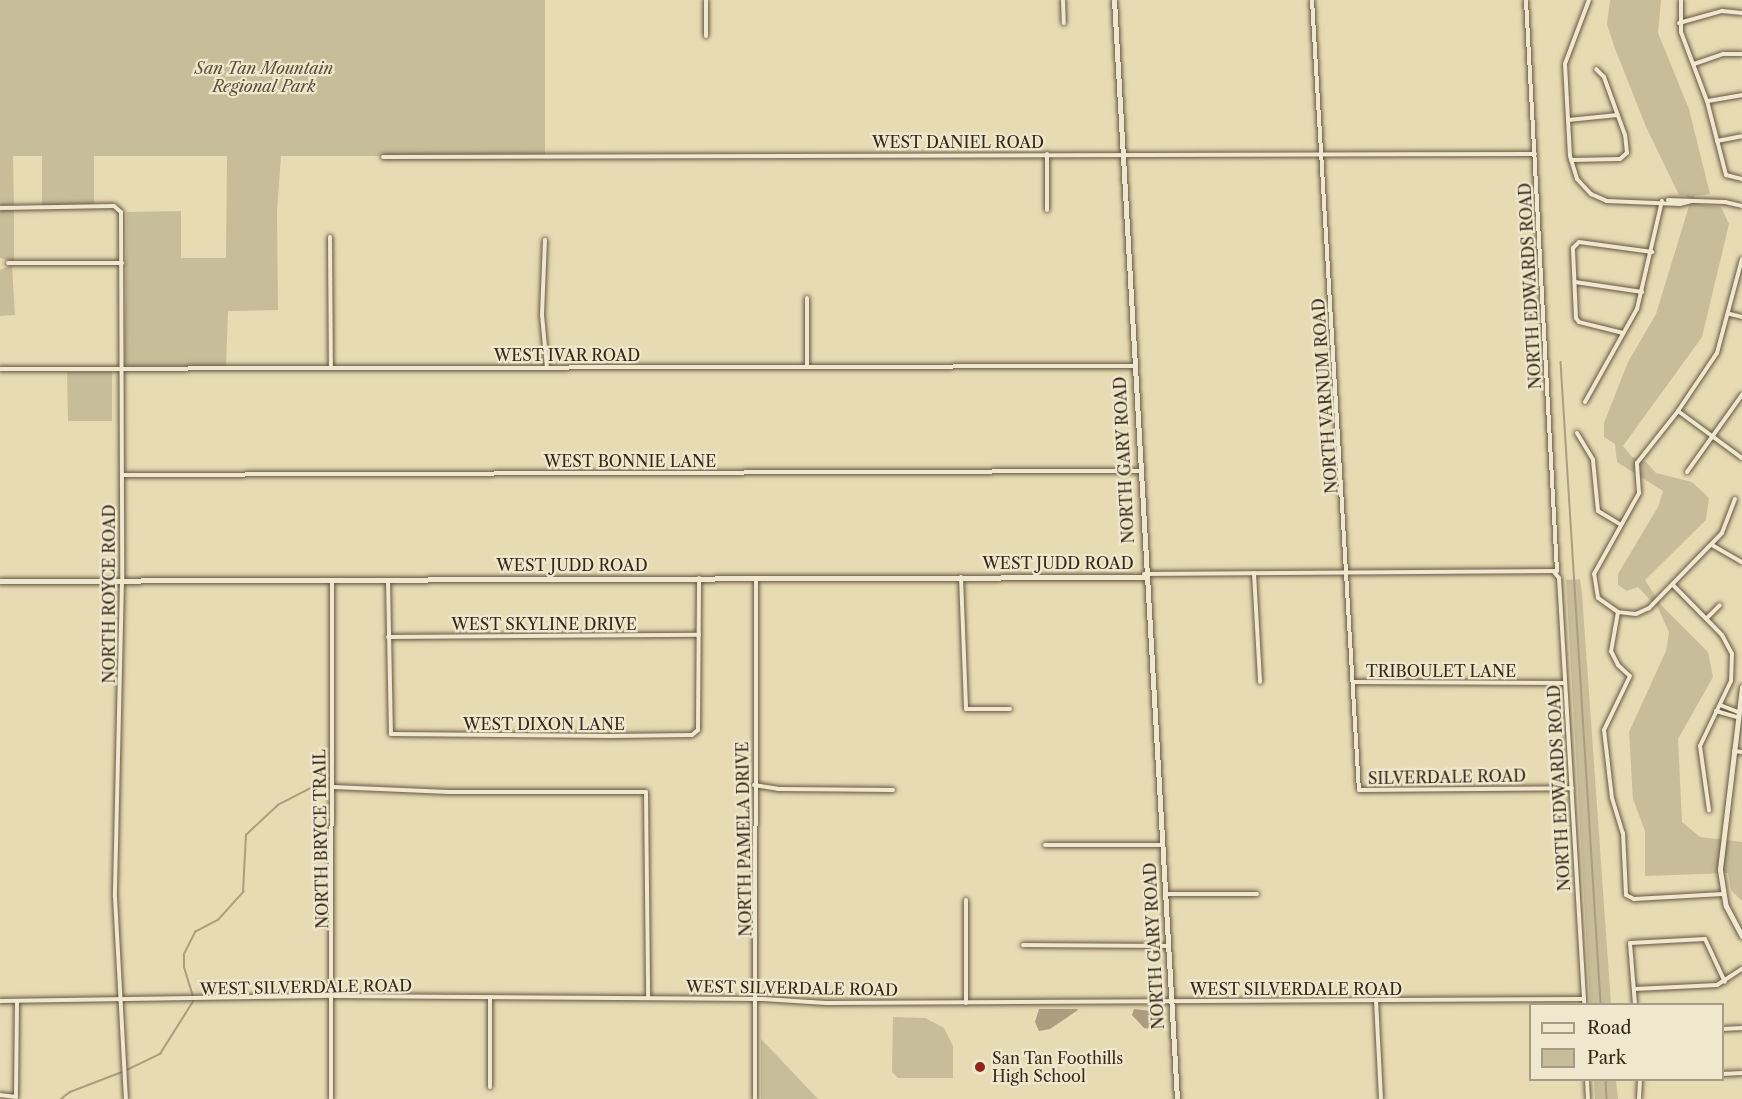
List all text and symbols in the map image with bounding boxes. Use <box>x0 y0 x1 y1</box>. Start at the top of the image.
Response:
park label: San Tan Mountain Regional Park <box>195 58 333 96</box>
street label: WEST DANIEL ROAD <box>872 132 1044 152</box>
street label: NORTH EDWARDS ROAD <box>1515 182 1545 390</box>
street label: NORTH VARNUM ROAD <box>1309 297 1341 495</box>
street label: WEST IVAR ROAD <box>493 345 641 365</box>
street label: NORTH GARY ROAD <box>1110 376 1138 544</box>
street label: WEST BONNIE LANE <box>544 451 716 471</box>
street label: NORTH ROYCE ROAD <box>99 504 119 684</box>
street label: WEST JUDD ROAD <box>982 553 1134 573</box>
street label: WEST JUDD ROAD <box>496 555 648 575</box>
street label: WEST SKYLINE DRIVE <box>451 614 637 634</box>
street label: TRIBOULET LANE <box>1366 661 1516 681</box>
street label: NORTH EDWARDS ROAD <box>1544 684 1574 892</box>
street label: WEST DIXON LANE <box>463 714 625 734</box>
street label: NORTH PAMELA DRIVE <box>733 741 755 937</box>
street label: NORTH BRYCE TRAIL <box>310 749 332 929</box>
street label: SILVERDALE ROAD <box>1368 766 1526 788</box>
street label: NORTH GARY ROAD <box>1140 862 1168 1030</box>
street label: WEST SILVERDALE ROAD <box>200 976 412 998</box>
street label: WEST SILVERDALE ROAD <box>686 977 898 999</box>
street label: WEST SILVERDALE ROAD <box>1190 979 1402 999</box>
legend <box>1529 1003 1724 1081</box>
text: Road <box>1587 1017 1632 1039</box>
text: Park <box>1587 1047 1626 1069</box>
place label: San Tan Foothills High School <box>992 1048 1124 1086</box>
marker: San Tan Foothills High School <box>973 1060 987 1074</box>

